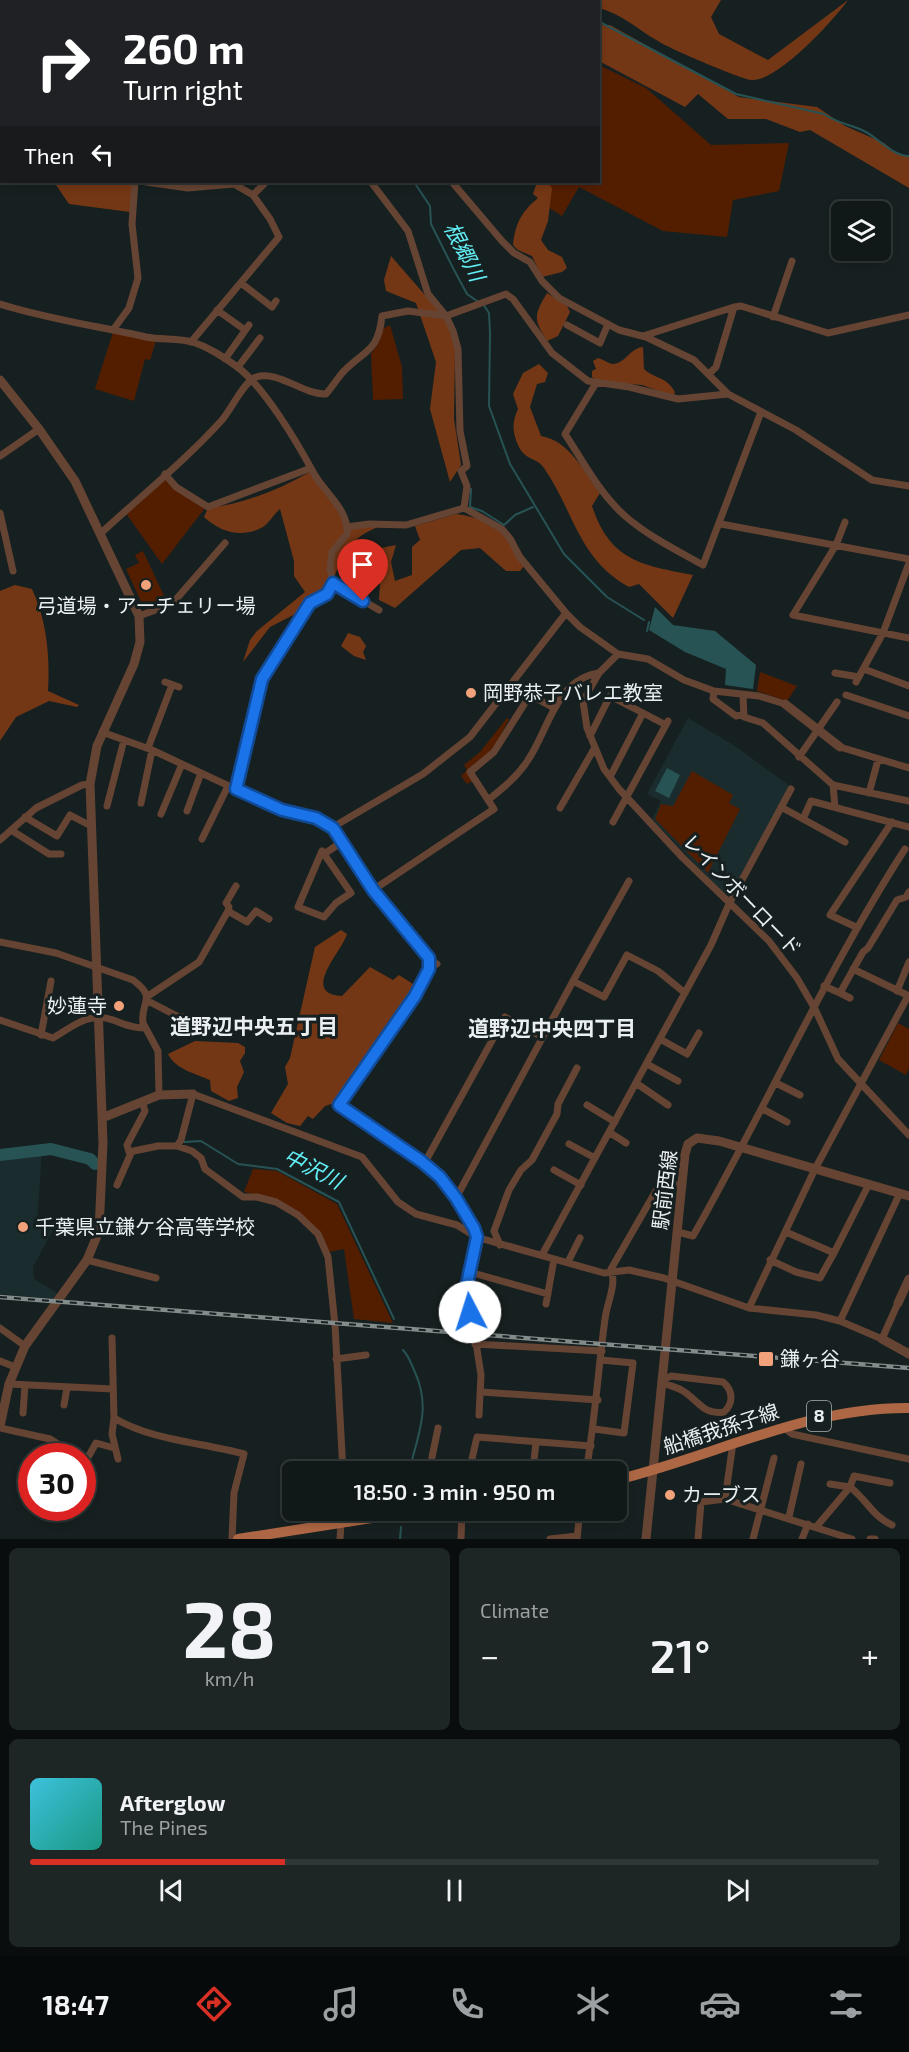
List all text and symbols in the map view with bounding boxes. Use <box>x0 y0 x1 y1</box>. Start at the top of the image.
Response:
text: 260 m <box>123 22 245 72</box>
icon: right <box>24 24 102 102</box>
text: Turn right <box>123 73 243 105</box>
icon: left <box>86 138 119 171</box>
text: Then <box>24 142 74 168</box>
map controls <box>831 201 891 261</box>
button: layers <box>831 201 891 261</box>
water label: 根郷川 <box>440 218 492 287</box>
pin <box>337 539 388 601</box>
icon: arrive <box>346 548 379 581</box>
marker: 弓道場・アーチェリー場 <box>139 578 153 592</box>
place label: 弓道場・アーチェリー場 <box>37 593 255 617</box>
place label: 岡野恭子バレエ教室 <box>483 680 663 704</box>
marker: 岡野恭子バレエ教室 <box>464 686 478 700</box>
street label: レインボーロード <box>679 828 807 960</box>
place label: 妙蓮寺 <box>47 993 107 1017</box>
marker: 妙蓮寺 <box>112 999 126 1013</box>
district label: 道野辺中央五丁目 <box>170 1013 338 1038</box>
district label: 道野辺中央四丁目 <box>468 1015 636 1040</box>
water label: 中沢川 <box>280 1142 349 1194</box>
street label: 駅前西線 <box>647 1149 681 1231</box>
place label: 千葉県立鎌ケ谷高等学校 <box>35 1214 255 1238</box>
marker: 千葉県立鎌ケ谷高等学校 <box>16 1220 30 1234</box>
position arrow <box>438 1280 502 1344</box>
place label: 鎌ヶ谷 <box>780 1346 840 1370</box>
marker: 鎌ヶ谷 <box>757 1350 775 1368</box>
street label: 船橋我孫子線 <box>660 1398 781 1458</box>
road number: 8 <box>807 1401 831 1431</box>
speed limit sign: 30 <box>18 1443 96 1521</box>
text: 18:50 · 3 min · 950 m <box>354 1478 555 1504</box>
place label: カーブス <box>682 1482 761 1506</box>
marker: カーブス <box>663 1488 677 1502</box>
text: 28 <box>183 1580 276 1674</box>
text: Climate <box>480 1598 549 1622</box>
text: 21° <box>650 1628 710 1682</box>
text: − <box>480 1635 499 1675</box>
text: + <box>861 1635 879 1675</box>
text: km/h <box>205 1666 254 1690</box>
text: Afterglow <box>120 1789 225 1815</box>
text: The Pines <box>120 1815 208 1839</box>
icon: previous <box>155 1874 188 1907</box>
icon: pause <box>438 1874 471 1907</box>
icon: next <box>721 1874 754 1907</box>
icon: directions <box>193 1983 235 2025</box>
icon: music <box>320 1983 362 2025</box>
icon: phone <box>446 1983 488 2025</box>
icon: climate <box>572 1983 614 2025</box>
icon: car <box>699 1983 741 2025</box>
icon: filters <box>825 1983 867 2025</box>
text: 18:47 <box>42 1988 109 2020</box>

